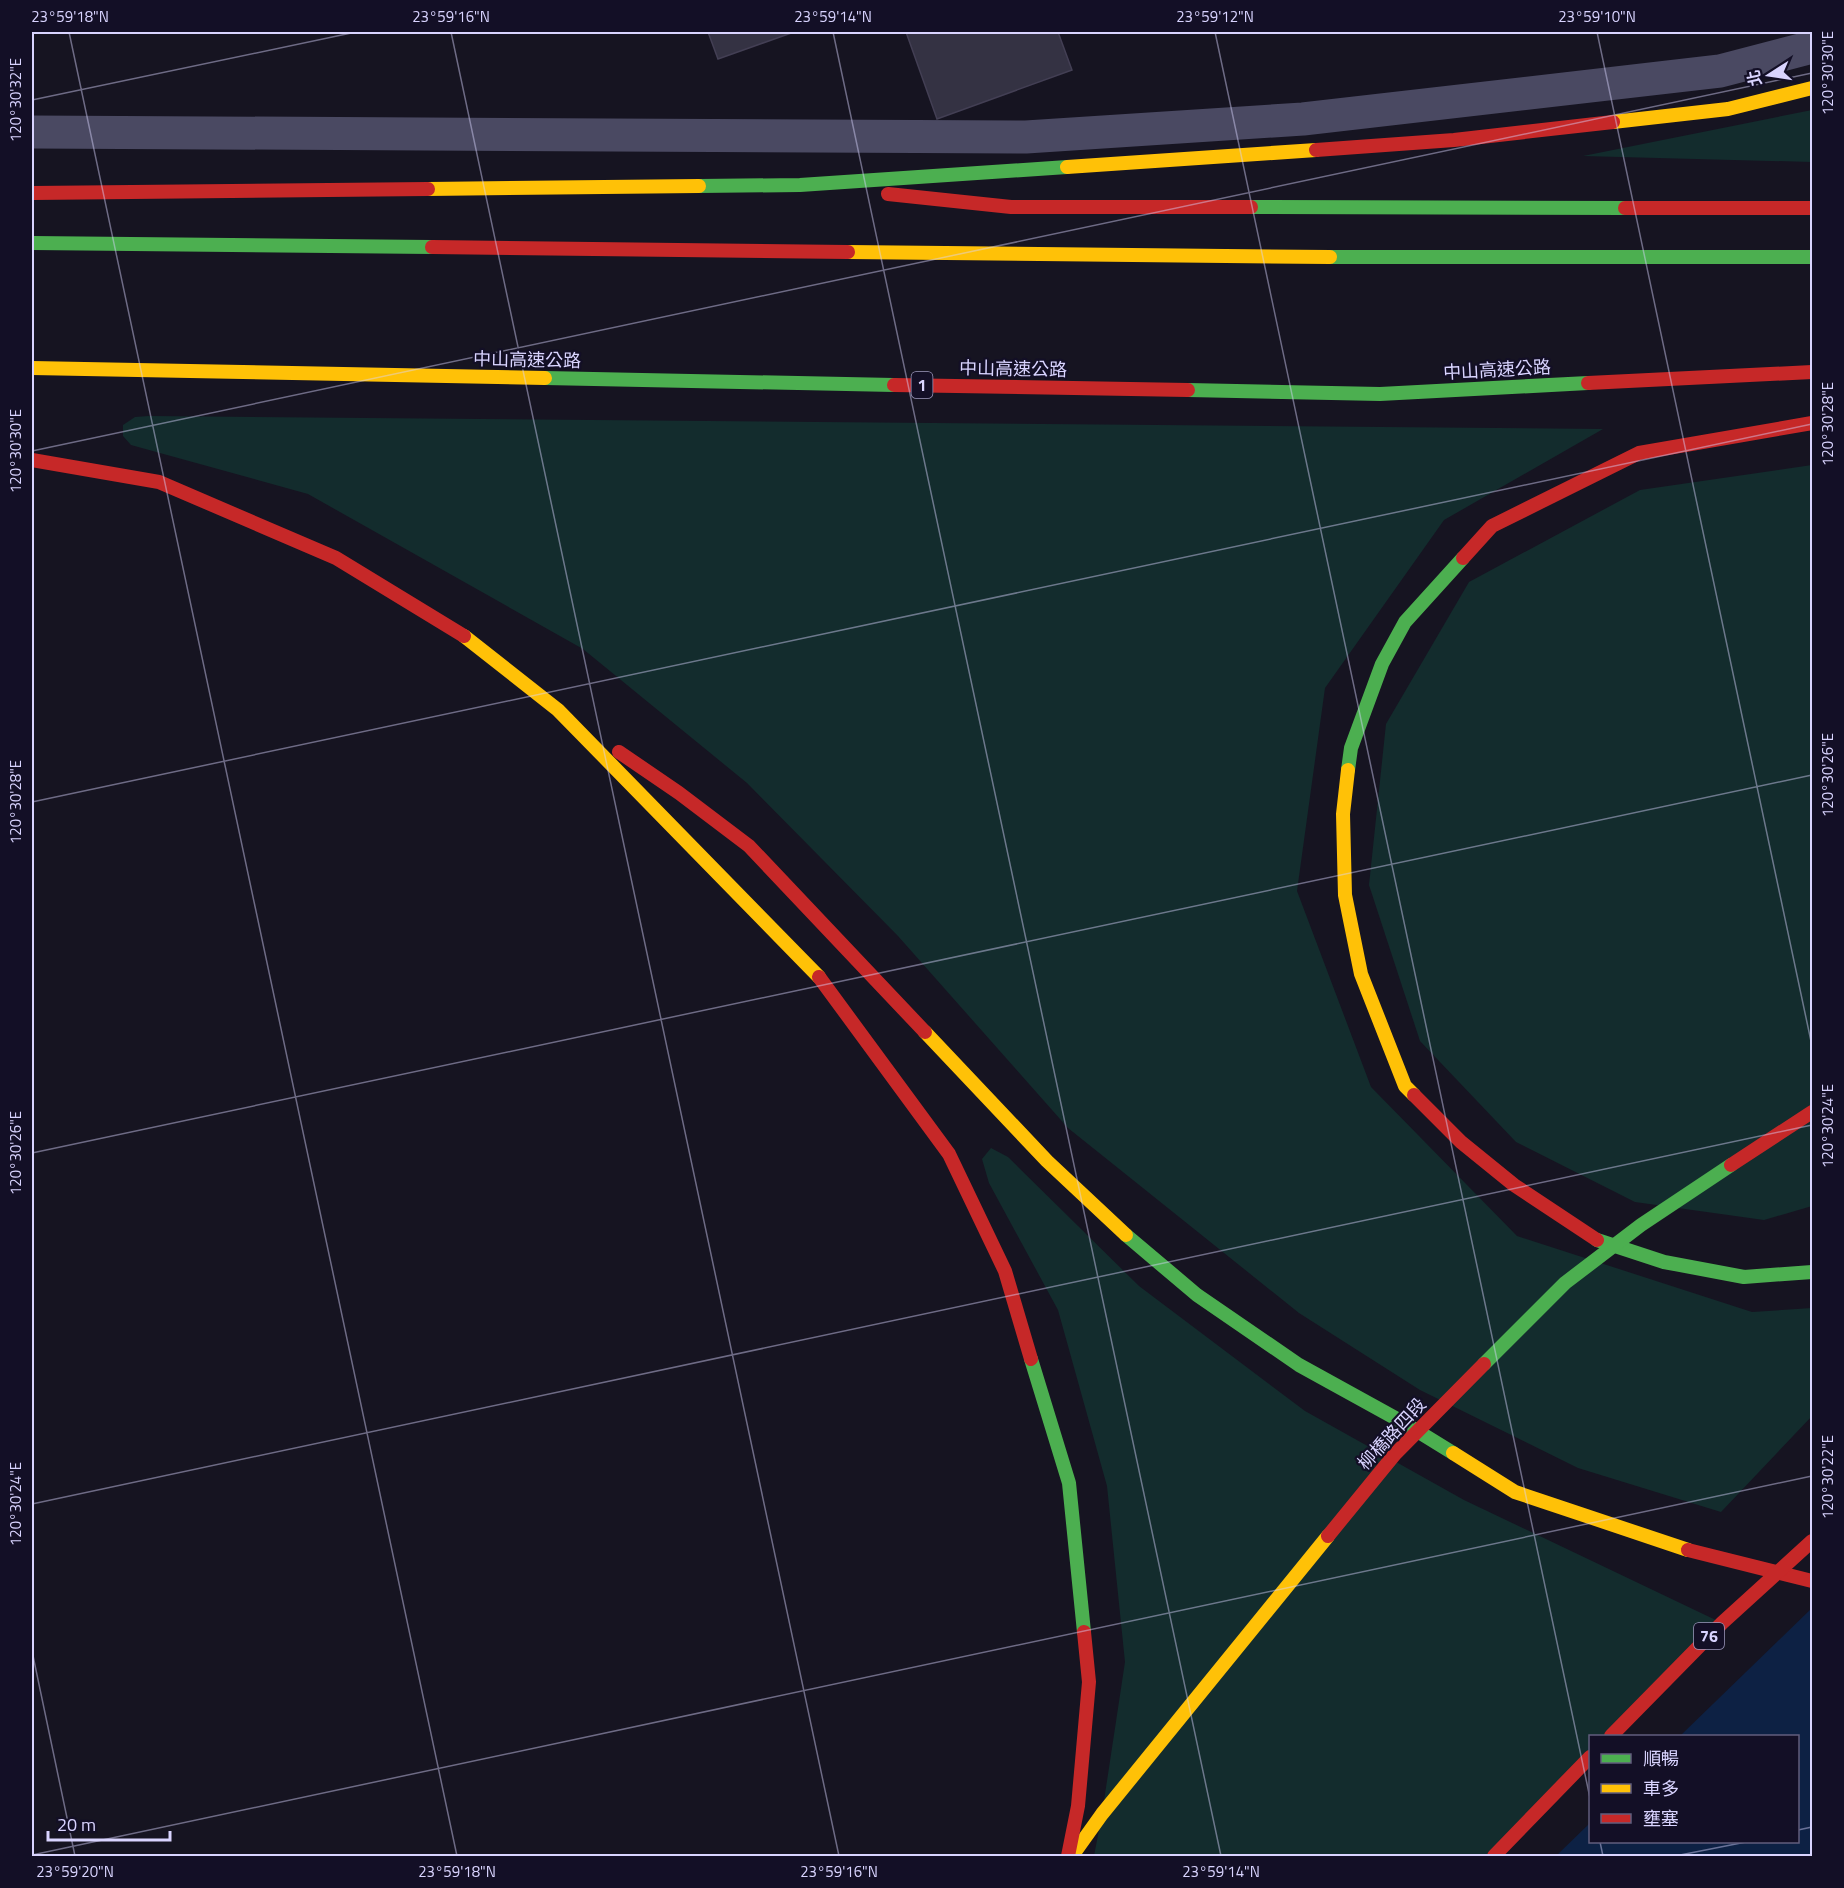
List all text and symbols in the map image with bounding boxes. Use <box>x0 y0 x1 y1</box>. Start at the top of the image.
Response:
text: 23°59'18"N <box>31 5 109 28</box>
text: 23°59'16"N <box>412 5 490 28</box>
text: 23°59'14"N <box>794 5 872 28</box>
text: 23°59'12"N <box>1176 5 1254 28</box>
text: 23°59'10"N <box>1558 5 1636 28</box>
text: 120°30'30"E <box>1816 31 1839 115</box>
north arrow <box>1739 45 1799 105</box>
text: 120°30'32"E <box>4 58 27 142</box>
text: 北 <box>1741 68 1768 88</box>
street label: 中山高速公路 <box>473 345 581 374</box>
street label: 中山高速公路 <box>1442 353 1552 386</box>
street label: 中山高速公路 <box>959 354 1067 383</box>
road number: 1 <box>912 372 932 398</box>
text: 120°30'28"E <box>1816 382 1839 466</box>
text: 120°30'30"E <box>4 409 27 493</box>
text: 120°30'26"E <box>1816 733 1839 817</box>
text: 120°30'28"E <box>4 760 27 844</box>
text: 120°30'24"E <box>1816 1084 1839 1168</box>
text: 120°30'26"E <box>4 1111 27 1195</box>
street label: 柳橋路四段 <box>1351 1392 1432 1476</box>
text: 120°30'22"E <box>1816 1435 1839 1519</box>
text: 120°30'24"E <box>4 1462 27 1546</box>
road number: 76 <box>1694 1623 1724 1649</box>
legend <box>1589 1735 1799 1843</box>
text: 順暢 <box>1643 1745 1679 1772</box>
text: 車多 <box>1643 1775 1679 1802</box>
scale bar <box>48 1804 170 1842</box>
text: 壅塞 <box>1643 1805 1679 1832</box>
text: 20 m <box>57 1811 96 1838</box>
text: 23°59'20"N <box>36 1860 114 1883</box>
text: 23°59'18"N <box>418 1860 496 1883</box>
text: 23°59'16"N <box>800 1860 878 1883</box>
text: 23°59'14"N <box>1182 1860 1260 1883</box>

